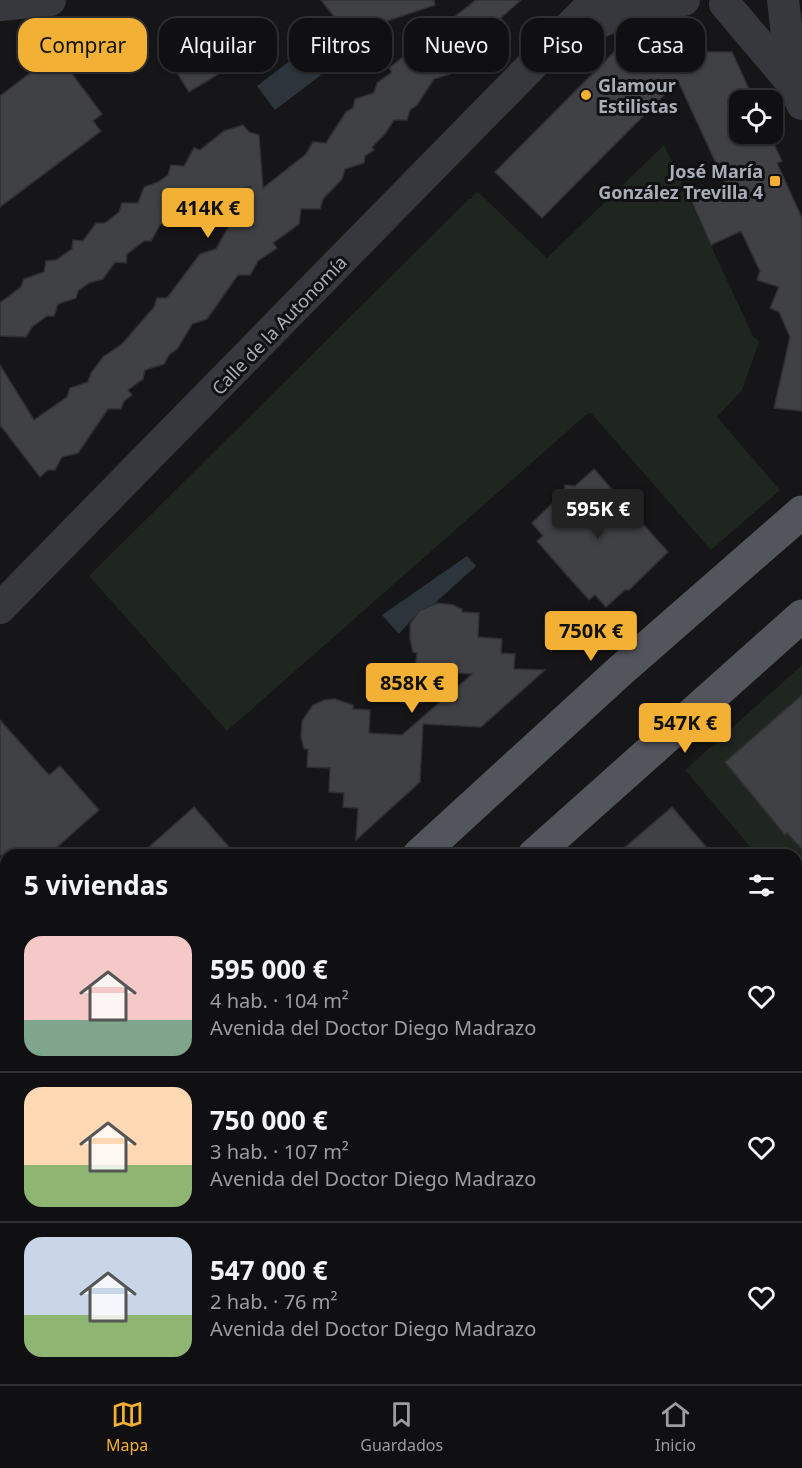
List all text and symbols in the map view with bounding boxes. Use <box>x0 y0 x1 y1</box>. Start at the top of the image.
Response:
chip: Comprar <box>18 18 147 72</box>
chip: Alquilar <box>159 18 277 72</box>
chip: Filtros <box>289 18 392 72</box>
chip: Nuevo <box>404 18 509 72</box>
chip: Piso <box>521 18 604 72</box>
chip: Casa <box>616 18 705 72</box>
place label: Glamour Estilistas <box>598 73 678 118</box>
marker: Glamour Estilistas <box>579 88 593 102</box>
map controls <box>729 90 783 144</box>
button: locate <box>729 90 783 144</box>
place label: José María González Trevilla 4 <box>598 159 763 204</box>
marker: José María González Trevilla 4 <box>768 174 782 188</box>
pin: 414K € <box>159 188 257 239</box>
text: 414K € <box>176 194 240 221</box>
street label: Calle de la Autonomía <box>206 250 352 400</box>
pin: 595K € <box>549 489 647 540</box>
text: 595K € <box>566 495 630 522</box>
pin: 750K € <box>542 611 640 662</box>
text: 750K € <box>559 617 623 644</box>
pin: 858K € <box>363 663 461 714</box>
text: 858K € <box>380 669 444 696</box>
pin: 547K € <box>636 703 734 754</box>
text: 547K € <box>653 709 717 736</box>
text: 5 viviendas <box>24 867 168 903</box>
icon: filters <box>745 869 778 902</box>
text: 595 000 € <box>210 951 328 987</box>
icon: home <box>72 960 144 1032</box>
icon: heart <box>745 980 778 1013</box>
text: 4 hab. · 104 m² <box>210 987 349 1014</box>
text: Avenida del Doctor Diego Madrazo <box>210 1014 536 1041</box>
text: 750 000 € <box>210 1102 328 1138</box>
icon: home <box>72 1111 144 1183</box>
icon: heart <box>745 1131 778 1164</box>
text: 3 hab. · 107 m² <box>210 1138 349 1165</box>
text: Avenida del Doctor Diego Madrazo <box>210 1165 536 1192</box>
text: 547 000 € <box>210 1252 328 1288</box>
icon: home <box>72 1261 144 1333</box>
icon: heart <box>745 1281 778 1314</box>
text: 2 hab. · 76 m² <box>210 1288 337 1315</box>
text: Avenida del Doctor Diego Madrazo <box>210 1315 536 1342</box>
tab: Mapa <box>106 1398 148 1456</box>
tab: Guardados <box>360 1398 443 1456</box>
tab: Inicio <box>655 1398 696 1456</box>

